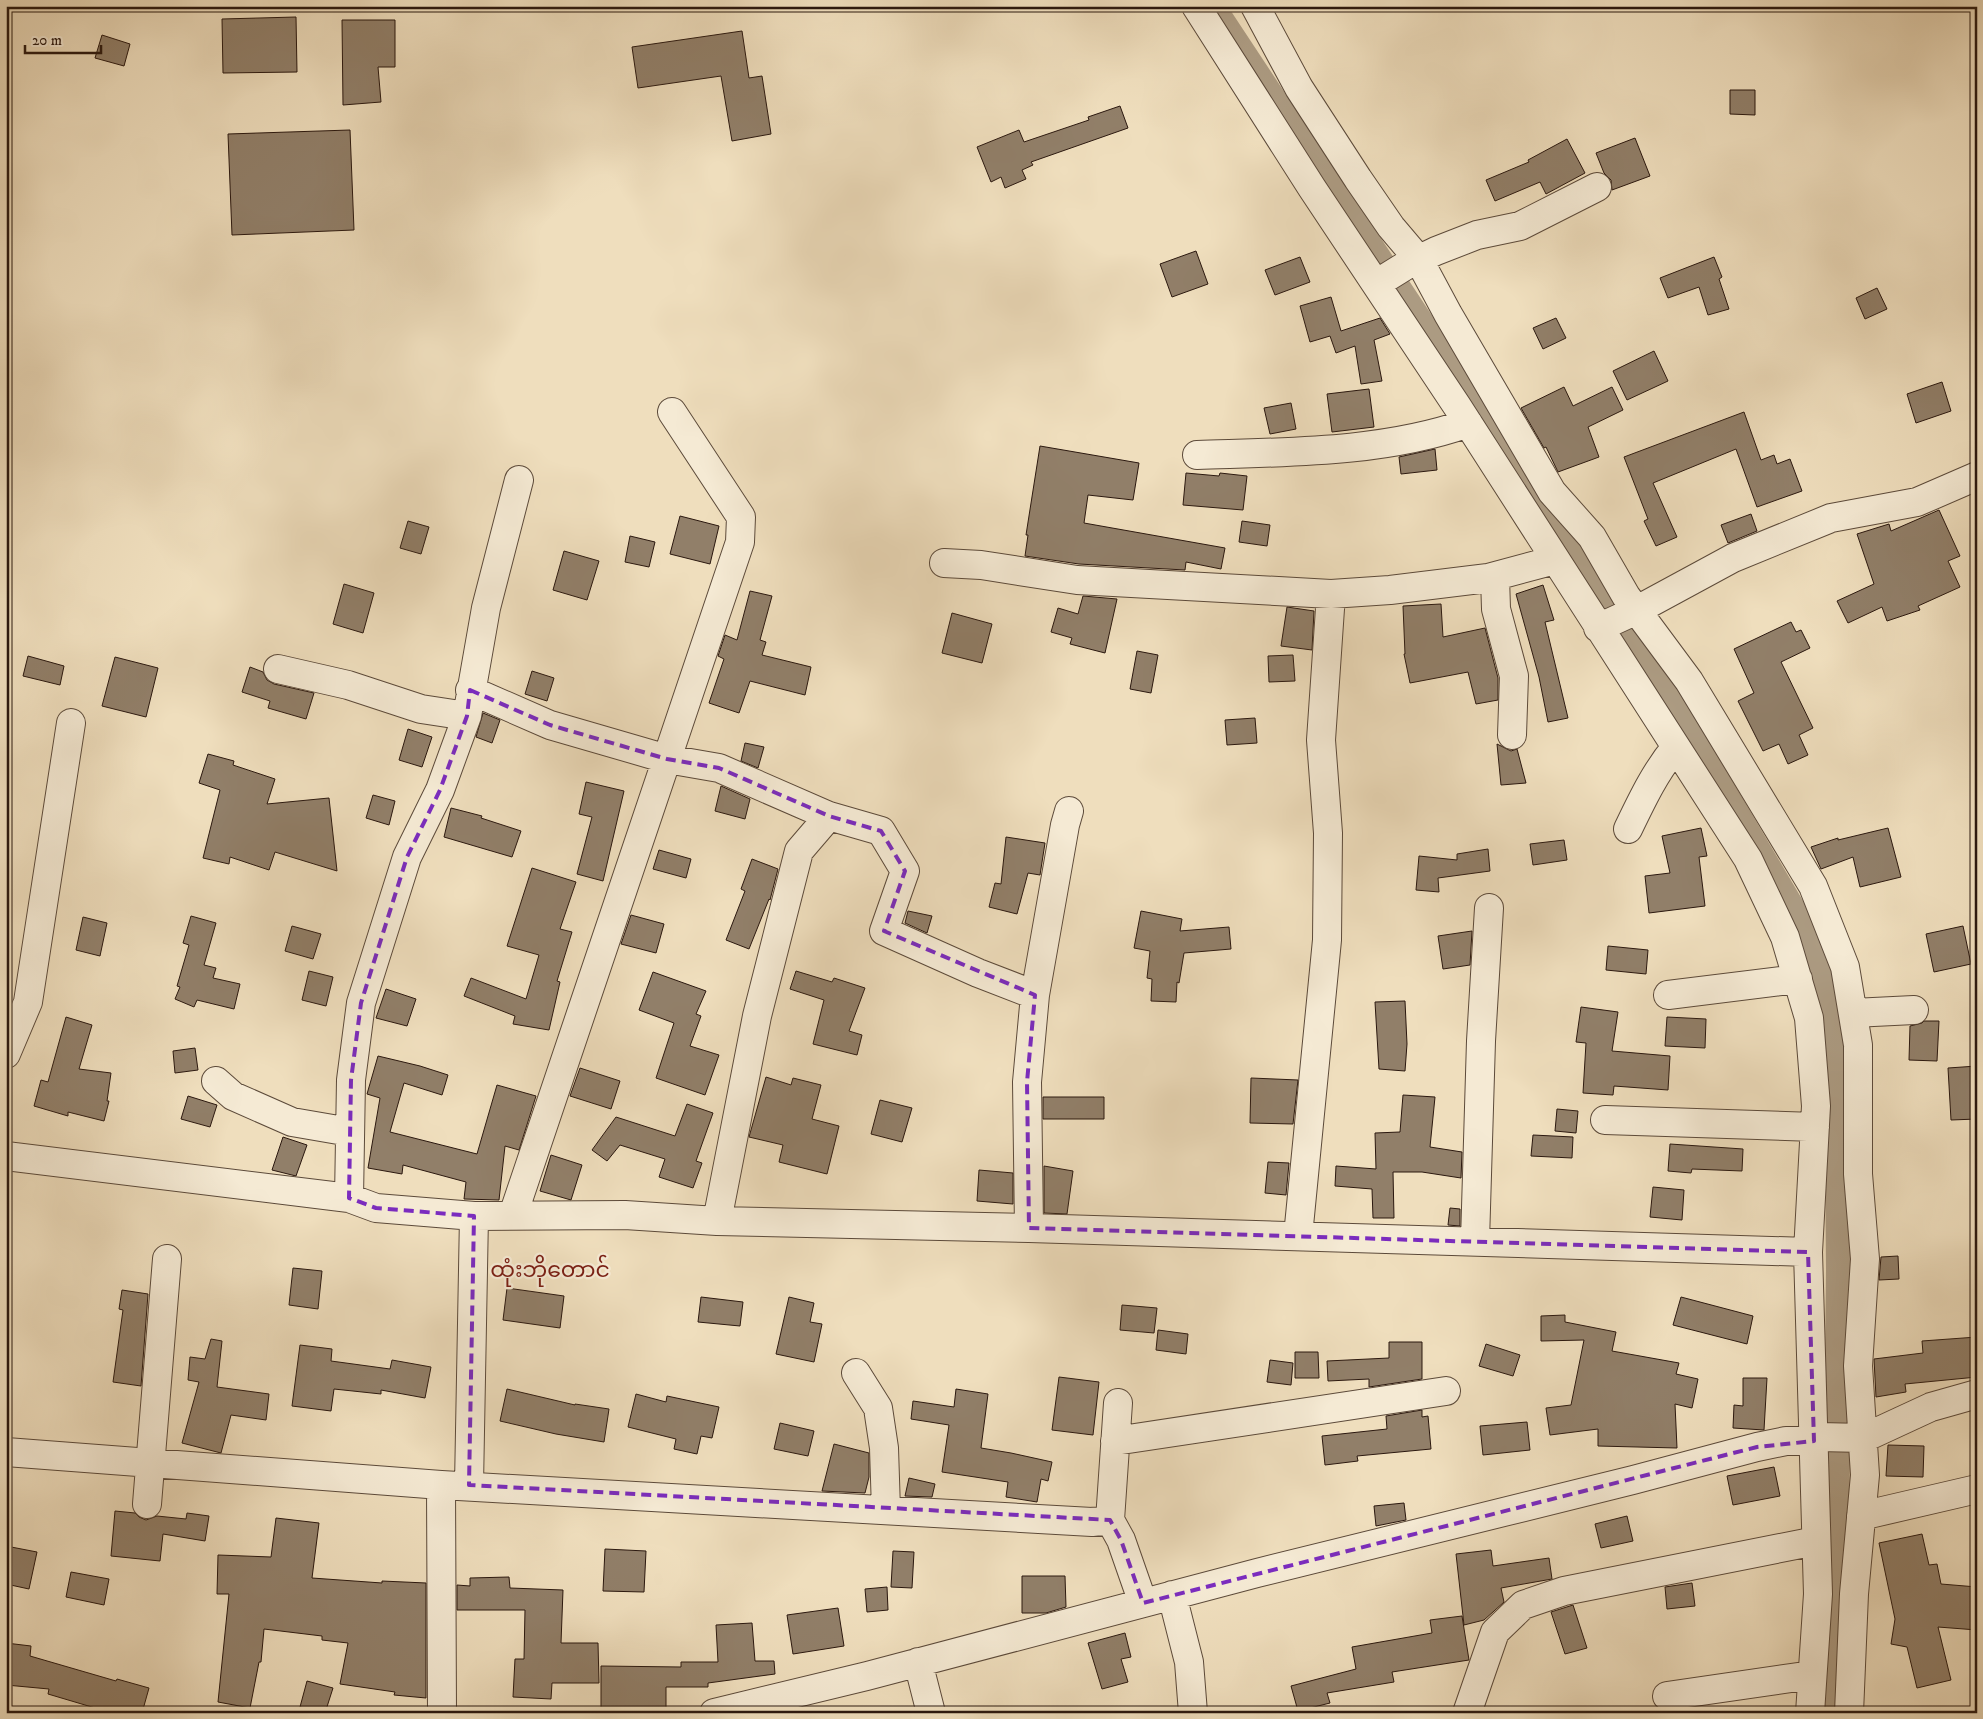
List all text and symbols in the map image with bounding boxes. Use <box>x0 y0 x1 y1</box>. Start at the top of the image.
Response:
scale bar <box>25 22 101 54</box>
text: 20 m <box>32 31 62 50</box>
district label: ထုံးဘိုတောင် <box>490 1254 610 1287</box>

